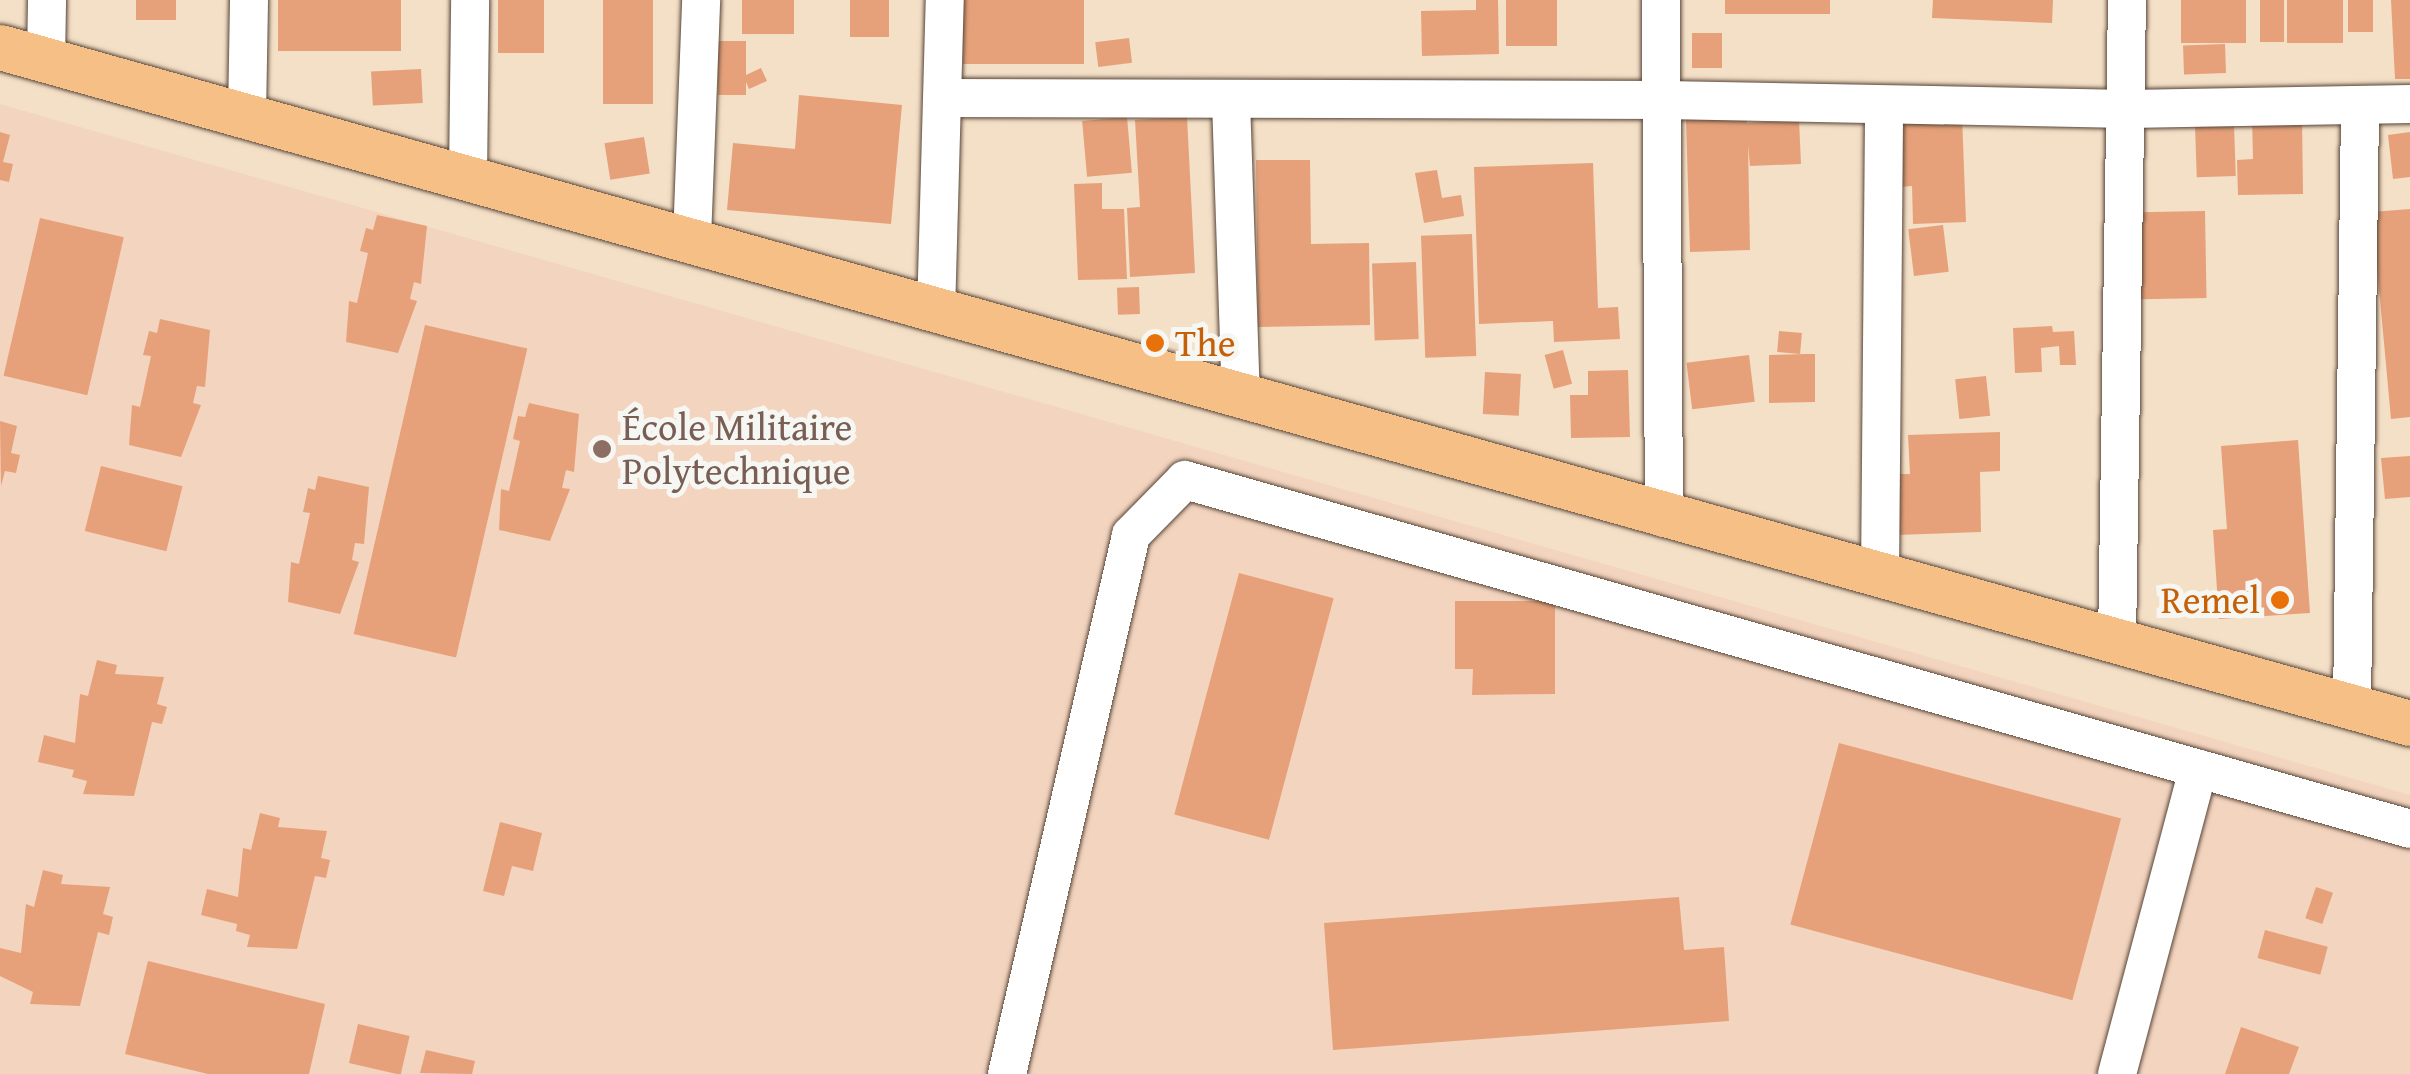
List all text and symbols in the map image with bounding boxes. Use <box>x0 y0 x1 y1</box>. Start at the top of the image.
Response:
place label: The <box>1175 320 1235 366</box>
marker: The <box>1144 332 1166 354</box>
place label: École Militaire Polytechnique <box>622 404 852 494</box>
marker: École Militaire Polytechnique <box>591 438 613 460</box>
place label: Remel <box>2161 577 2260 623</box>
marker: Remel <box>2269 589 2291 611</box>

